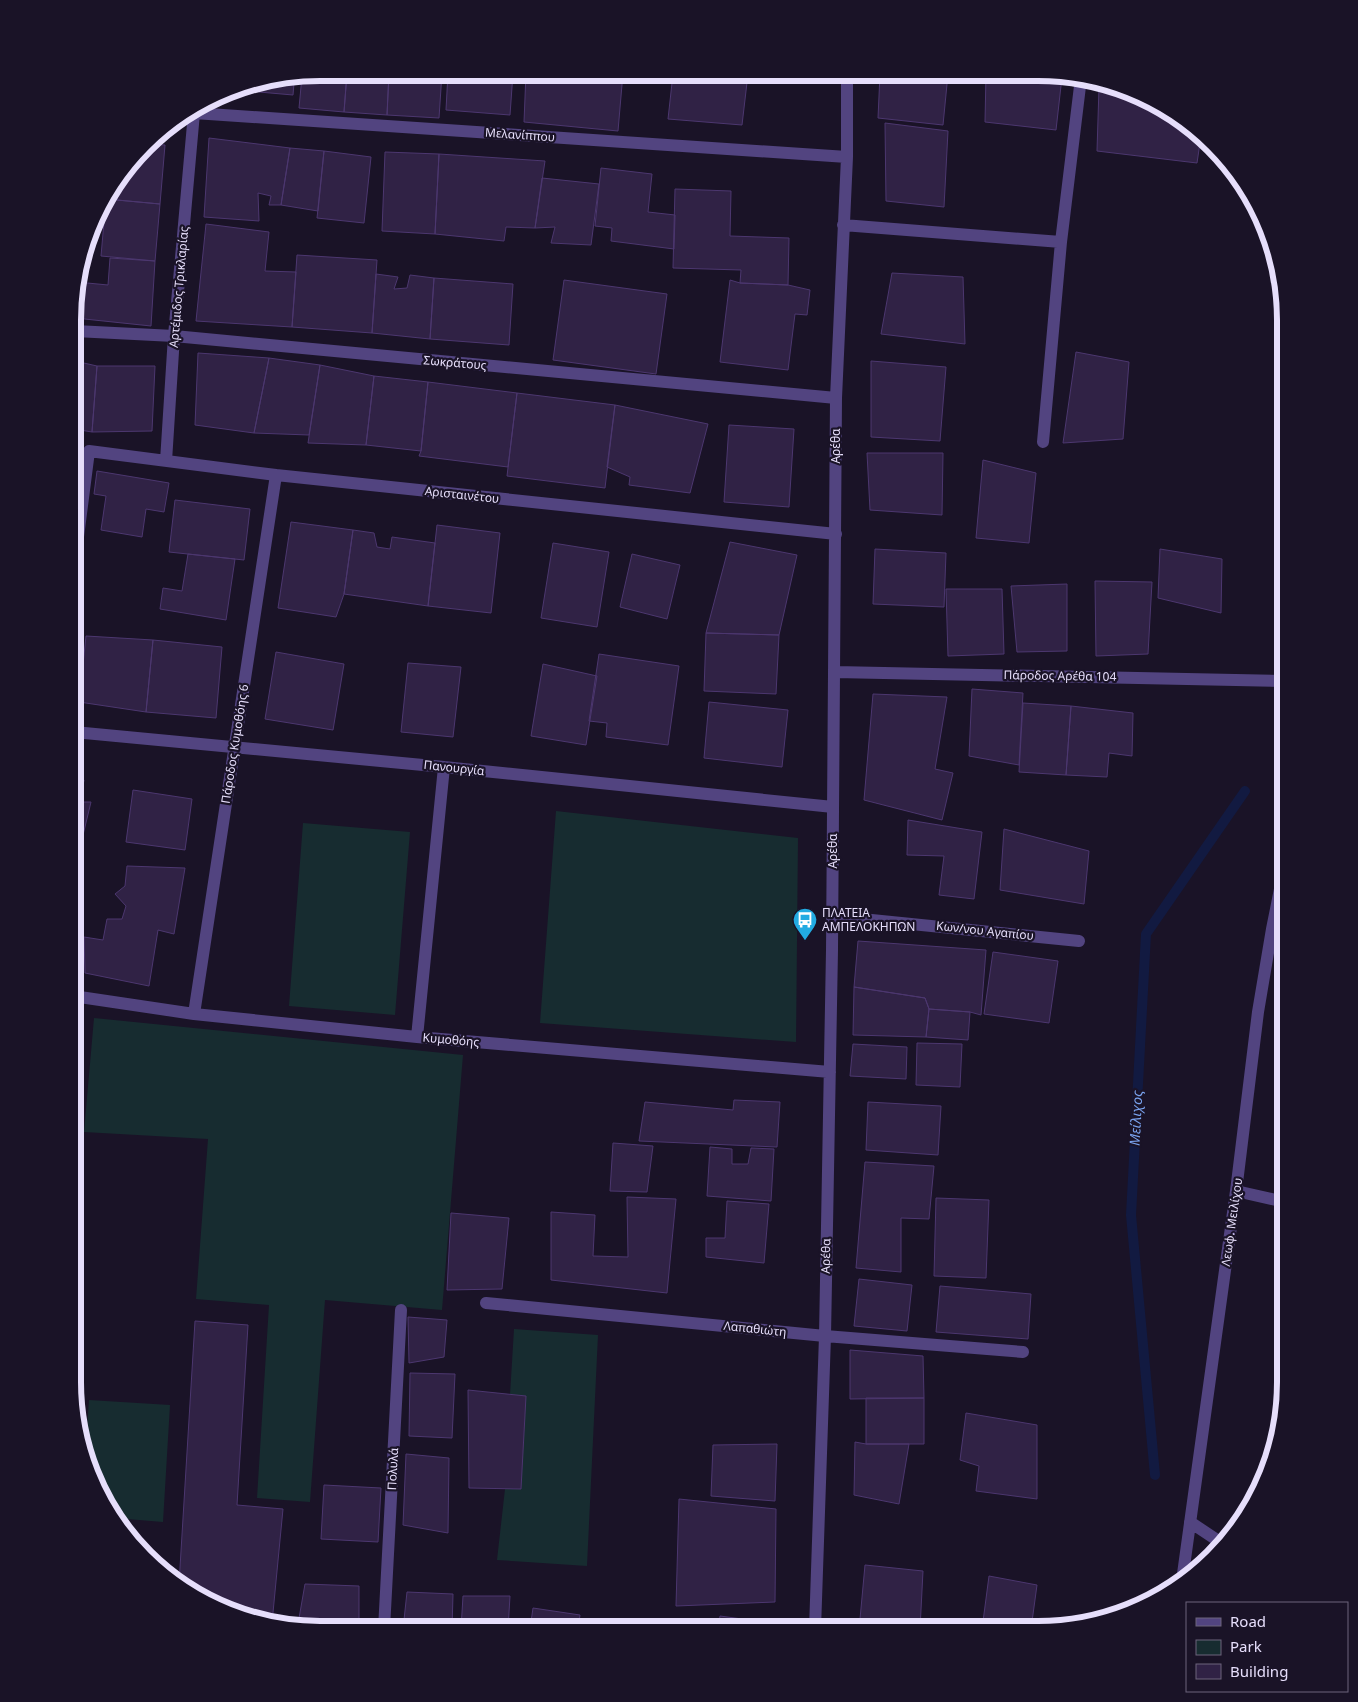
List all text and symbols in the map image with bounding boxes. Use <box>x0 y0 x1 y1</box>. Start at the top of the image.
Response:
street label: Μελανίππου <box>485 124 556 145</box>
street label: Αρτέμιδος Τρικλαρίας <box>165 225 192 348</box>
street label: Σωκράτους <box>423 351 487 374</box>
street label: Αρέθα <box>827 428 844 464</box>
street label: Αρισταινέτου <box>424 482 500 507</box>
street label: Πάροδος Αρέθα 104 <box>1003 666 1117 685</box>
street label: Πάροδος Κυμοθόης 6 <box>217 683 252 805</box>
street label: Πανουργία <box>423 756 486 779</box>
street label: Αρέθα <box>824 833 841 869</box>
place label: ΠΛΑΤΕΙΑ ΑΜΠΕΛΟΚΗΠΩΝ <box>822 904 915 935</box>
bus stop icon: ΠΛΑΤΕΙΑ ΑΜΠΕΛΟΚΗΠΩΝ <box>792 907 818 941</box>
street label: Κων/νου Αγαπίου <box>935 917 1035 944</box>
street label: Κυμοθόης <box>422 1029 480 1050</box>
water label: Μείλιχος <box>1125 1089 1146 1146</box>
street label: Λεωφ. Μειλίχου <box>1217 1177 1246 1267</box>
street label: Αρέθα <box>817 1238 834 1274</box>
street label: Λαπαθιώτη <box>723 1317 787 1340</box>
street label: Πολυλά <box>383 1447 402 1491</box>
legend <box>1186 1602 1348 1692</box>
text: Road <box>1230 1611 1266 1631</box>
text: Park <box>1230 1636 1262 1656</box>
text: Building <box>1230 1661 1288 1681</box>

